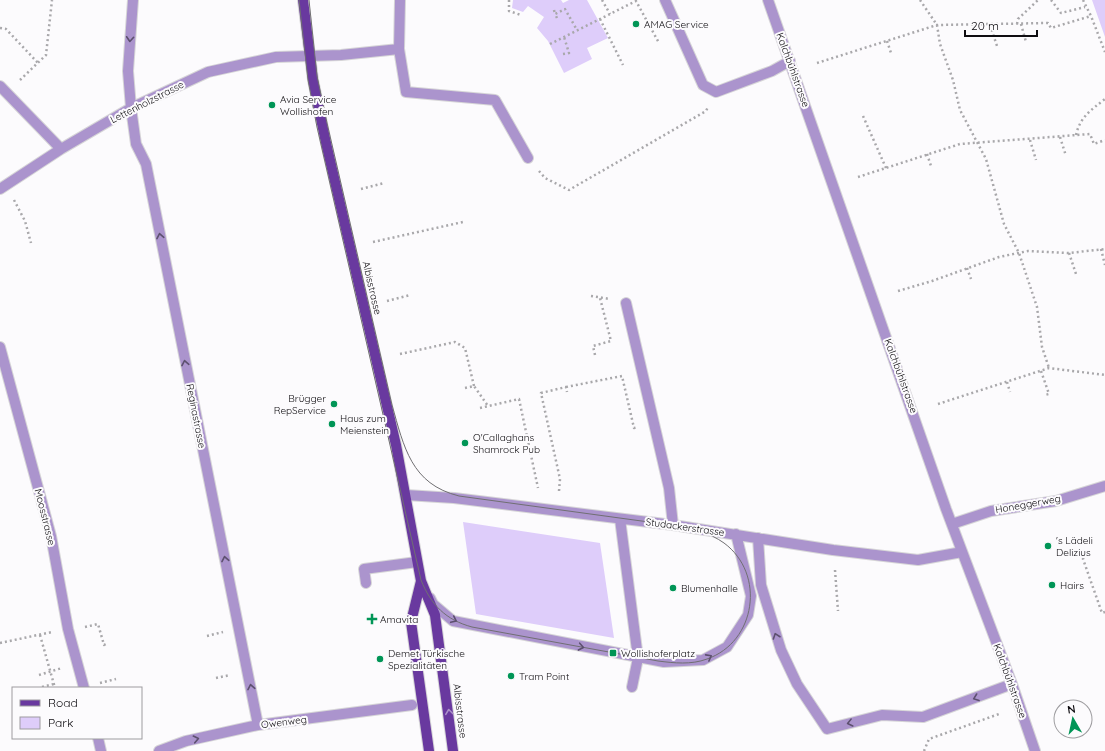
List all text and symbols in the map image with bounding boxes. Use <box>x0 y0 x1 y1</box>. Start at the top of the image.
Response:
scale bar <box>965 12 1037 38</box>
place label: AMAG Service <box>644 18 709 31</box>
text: 20 m <box>971 18 999 33</box>
marker: AMAG Service <box>631 19 641 29</box>
street label: Kalchbühlstrasse <box>773 31 813 109</box>
one-way arrow <box>126 36 134 42</box>
street label: Lettenholzstrasse <box>108 78 186 126</box>
place label: Avia Service Wollishofen <box>280 93 337 118</box>
marker: Avia Service Wollishofen <box>267 100 277 110</box>
one-way arrow <box>156 233 165 239</box>
street label: Albisstrasse <box>360 260 385 316</box>
street label: Kalchbühlstrasse <box>881 337 921 415</box>
one-way arrow <box>182 360 190 366</box>
street label: Reginastrasse <box>183 383 209 450</box>
place label: Brügger RepService <box>274 392 326 417</box>
marker: Brügger RepService <box>329 399 339 409</box>
place label: Haus zum Meienstein <box>340 412 389 437</box>
marker: Haus zum Meienstein <box>327 419 337 429</box>
place label: O'Callaghans Shamrock Pub <box>473 431 540 456</box>
marker: O'Callaghans Shamrock Pub <box>460 438 470 448</box>
street label: Moosstrasse <box>32 487 58 547</box>
street label: Honeggerweg <box>994 492 1062 516</box>
street label: Studackerstrasse <box>645 515 726 539</box>
place label: 's Lädeli Delizius <box>1056 534 1093 559</box>
marker: 's Lädeli Delizius <box>1043 541 1053 551</box>
one-way arrow <box>221 556 230 562</box>
place label: Hairs <box>1060 579 1084 592</box>
marker: Hairs <box>1047 580 1057 590</box>
place label: Blumenhalle <box>681 582 738 595</box>
marker: Blumenhalle <box>668 583 678 593</box>
place label: Amavita <box>380 613 418 626</box>
marker: Amavita <box>367 614 377 624</box>
one-way arrow <box>450 615 458 623</box>
one-way arrow <box>773 633 781 640</box>
one-way arrow <box>578 642 584 650</box>
street label: Kalchbühlstrasse <box>990 642 1030 720</box>
place label: Demet Türkische Spezialitäten <box>388 647 465 672</box>
place label: Wollishoferplatz <box>621 647 695 660</box>
marker: Wollishoferplatz <box>608 648 618 658</box>
marker: Demet Türkische Spezialitäten <box>375 654 385 664</box>
one-way arrow <box>705 654 712 662</box>
place label: Tram Point <box>519 670 570 683</box>
marker: Tram Point <box>506 671 516 681</box>
street label: Albisstrasse <box>450 683 470 739</box>
one-way arrow <box>247 684 255 690</box>
legend <box>12 687 142 739</box>
one-way arrow <box>972 693 979 701</box>
text: Road <box>48 695 78 710</box>
north arrow <box>1053 699 1093 739</box>
text: N <box>1066 702 1077 717</box>
one-way arrow <box>444 709 453 715</box>
street label: Owenweg <box>260 713 308 731</box>
text: Park <box>48 715 73 730</box>
one-way arrow <box>847 718 853 726</box>
one-way arrow <box>193 735 199 743</box>

